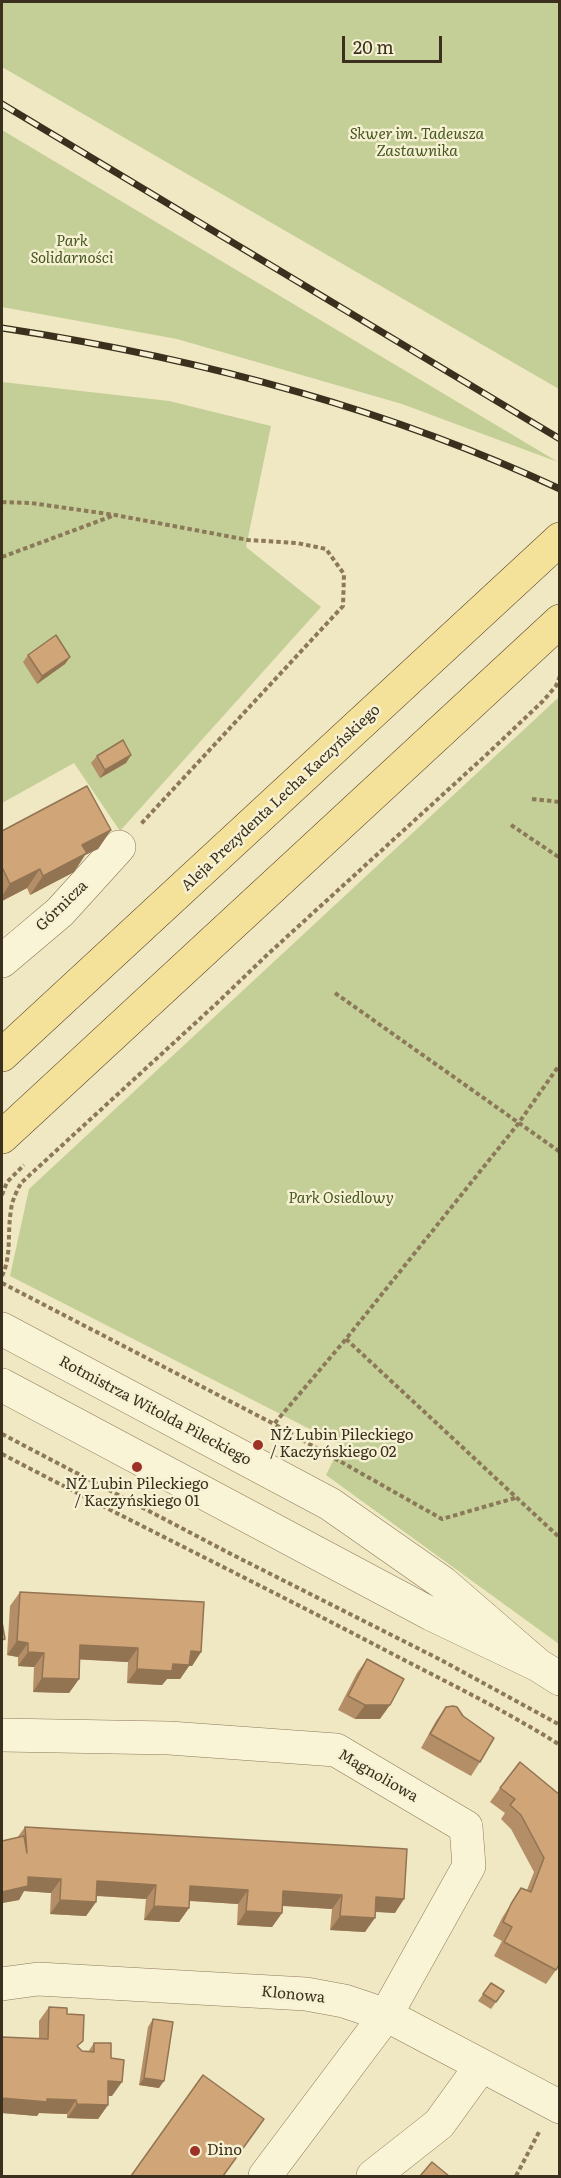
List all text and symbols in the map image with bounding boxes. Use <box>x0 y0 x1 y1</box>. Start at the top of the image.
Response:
scale bar <box>345 24 446 62</box>
text: 20 m <box>353 33 394 60</box>
park label: Skwer im. Tadeusza Zastawnika <box>350 126 484 161</box>
park label: Park Solidarności <box>31 233 113 268</box>
street label: Aleja Prezydenta Lecha Kaczyńskiego <box>178 701 384 895</box>
street label: Górnicza <box>32 877 92 935</box>
park label: Park Osiedlowy <box>288 1190 394 1208</box>
street label: Rotmistrza Witolda Pileckiego <box>56 1353 254 1469</box>
place label: NŻ Lubin Pileckiego / Kaczyńskiego 02 <box>270 1427 414 1462</box>
marker: NŻ Lubin Pileckiego / Kaczyńskiego 02 <box>251 1438 265 1452</box>
marker: NŻ Lubin Pileckiego / Kaczyńskiego 01 <box>130 1460 144 1474</box>
place label: NŻ Lubin Pileckiego / Kaczyńskiego 01 <box>65 1476 209 1511</box>
street label: Magnoliowa <box>335 1746 421 1806</box>
street label: Klonowa <box>260 1983 326 2007</box>
place label: Dino <box>207 2142 242 2160</box>
marker: Dino <box>188 2144 202 2158</box>

